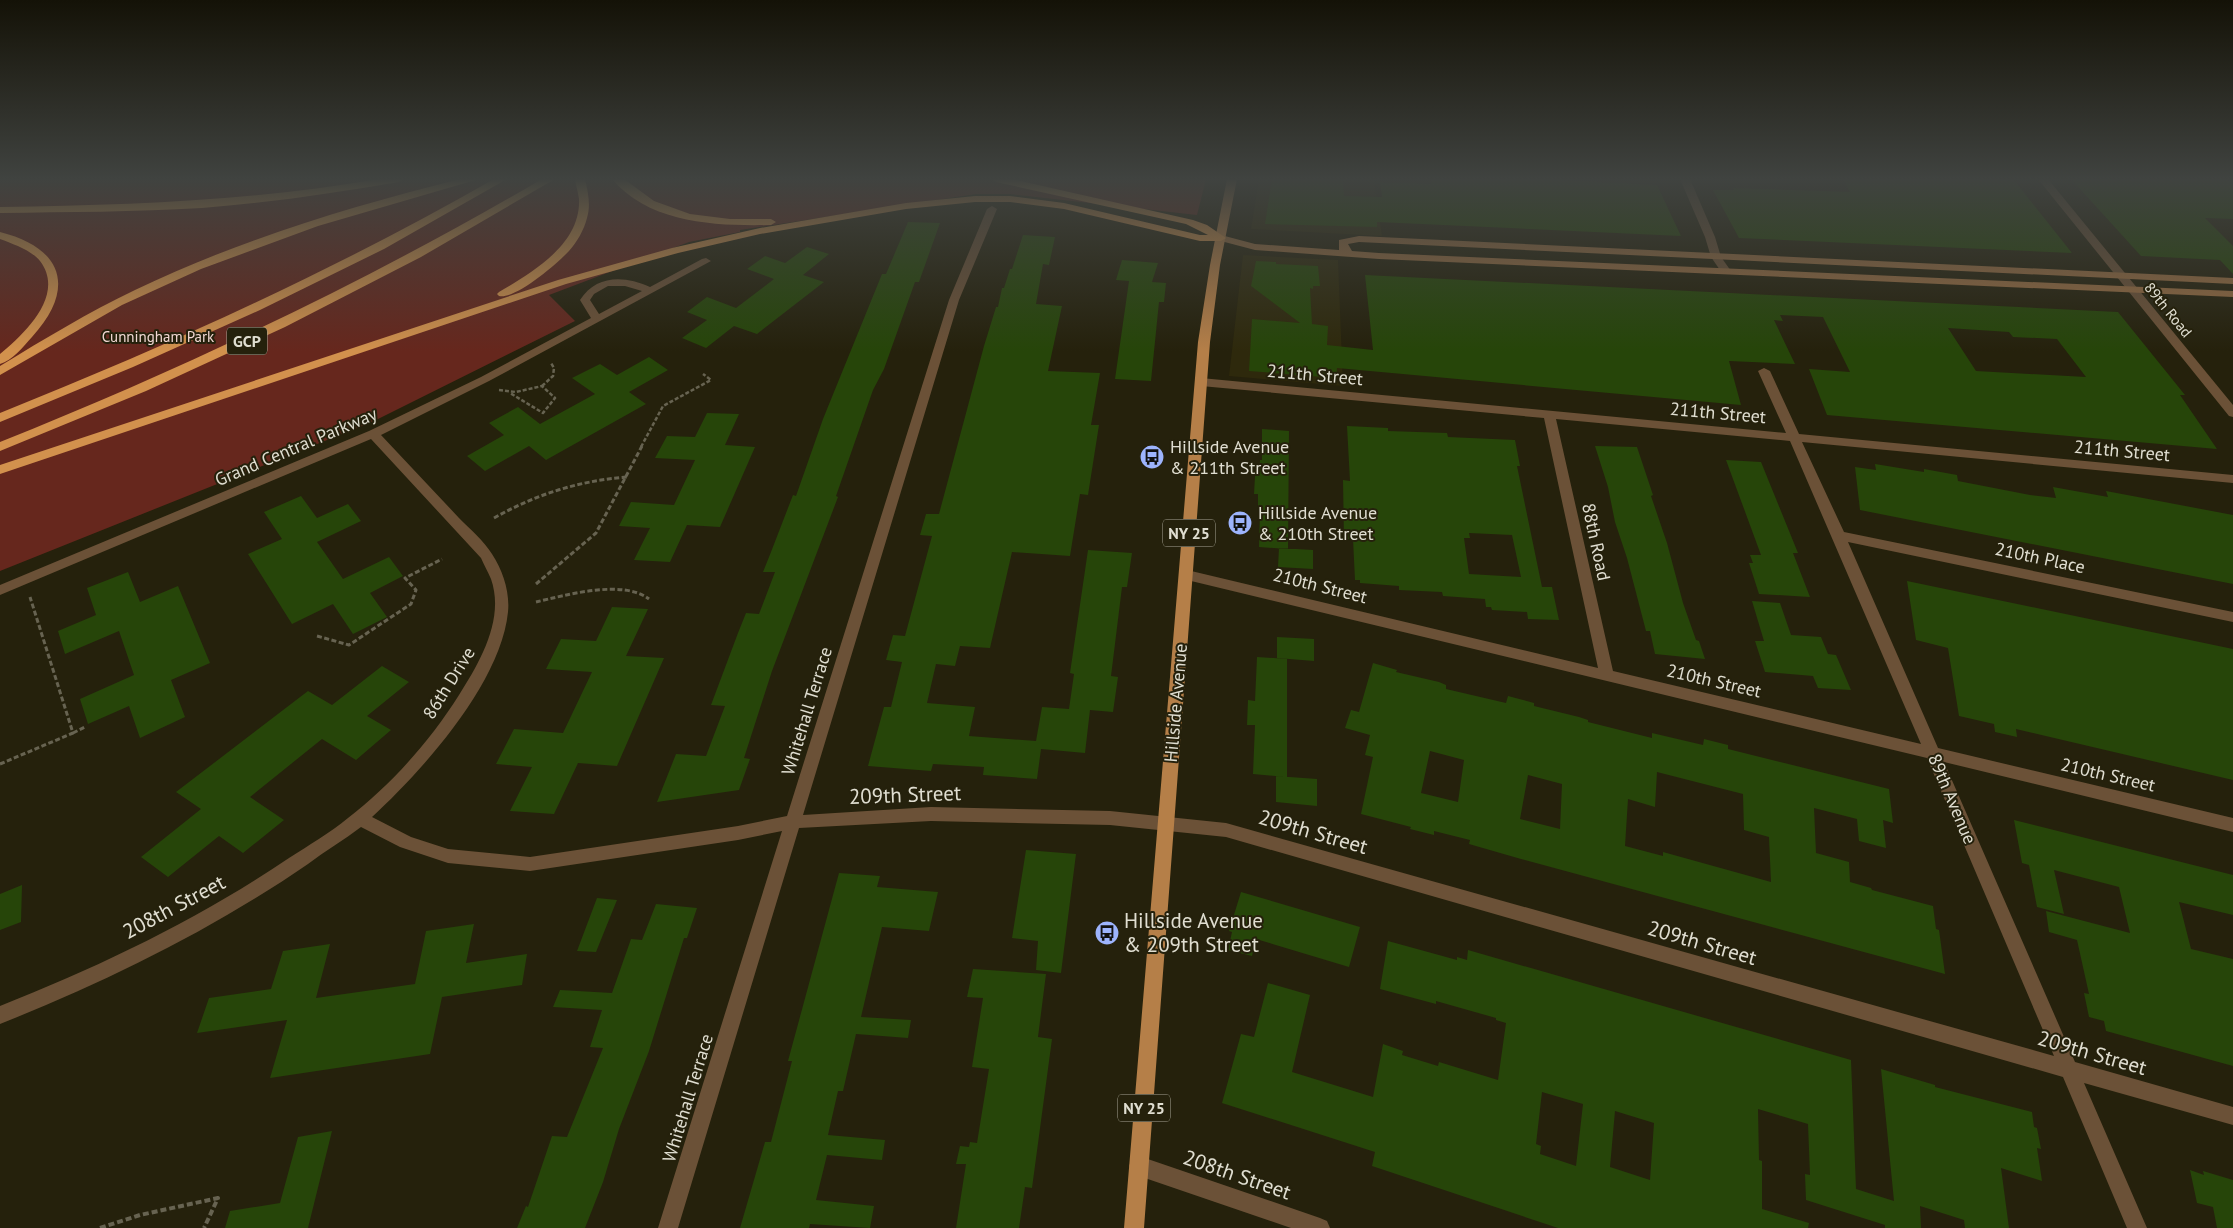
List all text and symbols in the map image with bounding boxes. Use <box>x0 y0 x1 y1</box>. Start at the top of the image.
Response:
street label: 89th Road <box>2140 278 2196 341</box>
park label: Cunningham Park <box>102 327 215 346</box>
road number: GCP <box>227 328 267 354</box>
street label: 211th Street <box>1266 359 1364 390</box>
street label: 211th Street <box>1669 397 1767 428</box>
street label: Grand Central Parkway <box>211 402 381 491</box>
place label: Hillside Avenue & 211th Street <box>1170 435 1289 479</box>
street label: 211th Street <box>2073 435 2171 466</box>
bus stop icon: Hillside Avenue & 211th Street <box>1139 444 1165 470</box>
place label: Hillside Avenue & 210th Street <box>1258 501 1377 545</box>
street label: 88th Road <box>1577 501 1616 583</box>
bus stop icon: Hillside Avenue & 210th Street <box>1227 510 1253 536</box>
road number: NY 25 <box>1163 520 1215 546</box>
street label: 210th Place <box>1993 537 2087 578</box>
street label: 210th Street <box>1271 563 1370 608</box>
street label: 86th Drive <box>417 642 480 723</box>
street label: Hillside Avenue <box>1159 643 1192 763</box>
street label: Whitehall Terrace <box>776 644 837 778</box>
street label: 210th Street <box>1665 658 1764 703</box>
street label: 89th Avenue <box>1923 750 1982 847</box>
street label: 210th Street <box>2059 752 2158 797</box>
street label: 209th Street <box>848 779 962 810</box>
street label: 209th Street <box>1255 803 1371 860</box>
street label: 208th Street <box>118 868 230 945</box>
place label: Hillside Avenue & 209th Street <box>1124 907 1263 958</box>
street label: 209th Street <box>1644 914 1760 971</box>
bus stop icon: Hillside Avenue & 209th Street <box>1094 920 1120 946</box>
street label: 209th Street <box>2034 1024 2150 1081</box>
street label: Whitehall Terrace <box>657 1031 718 1165</box>
road number: NY 25 <box>1118 1094 1170 1122</box>
street label: 208th Street <box>1180 1144 1295 1206</box>

